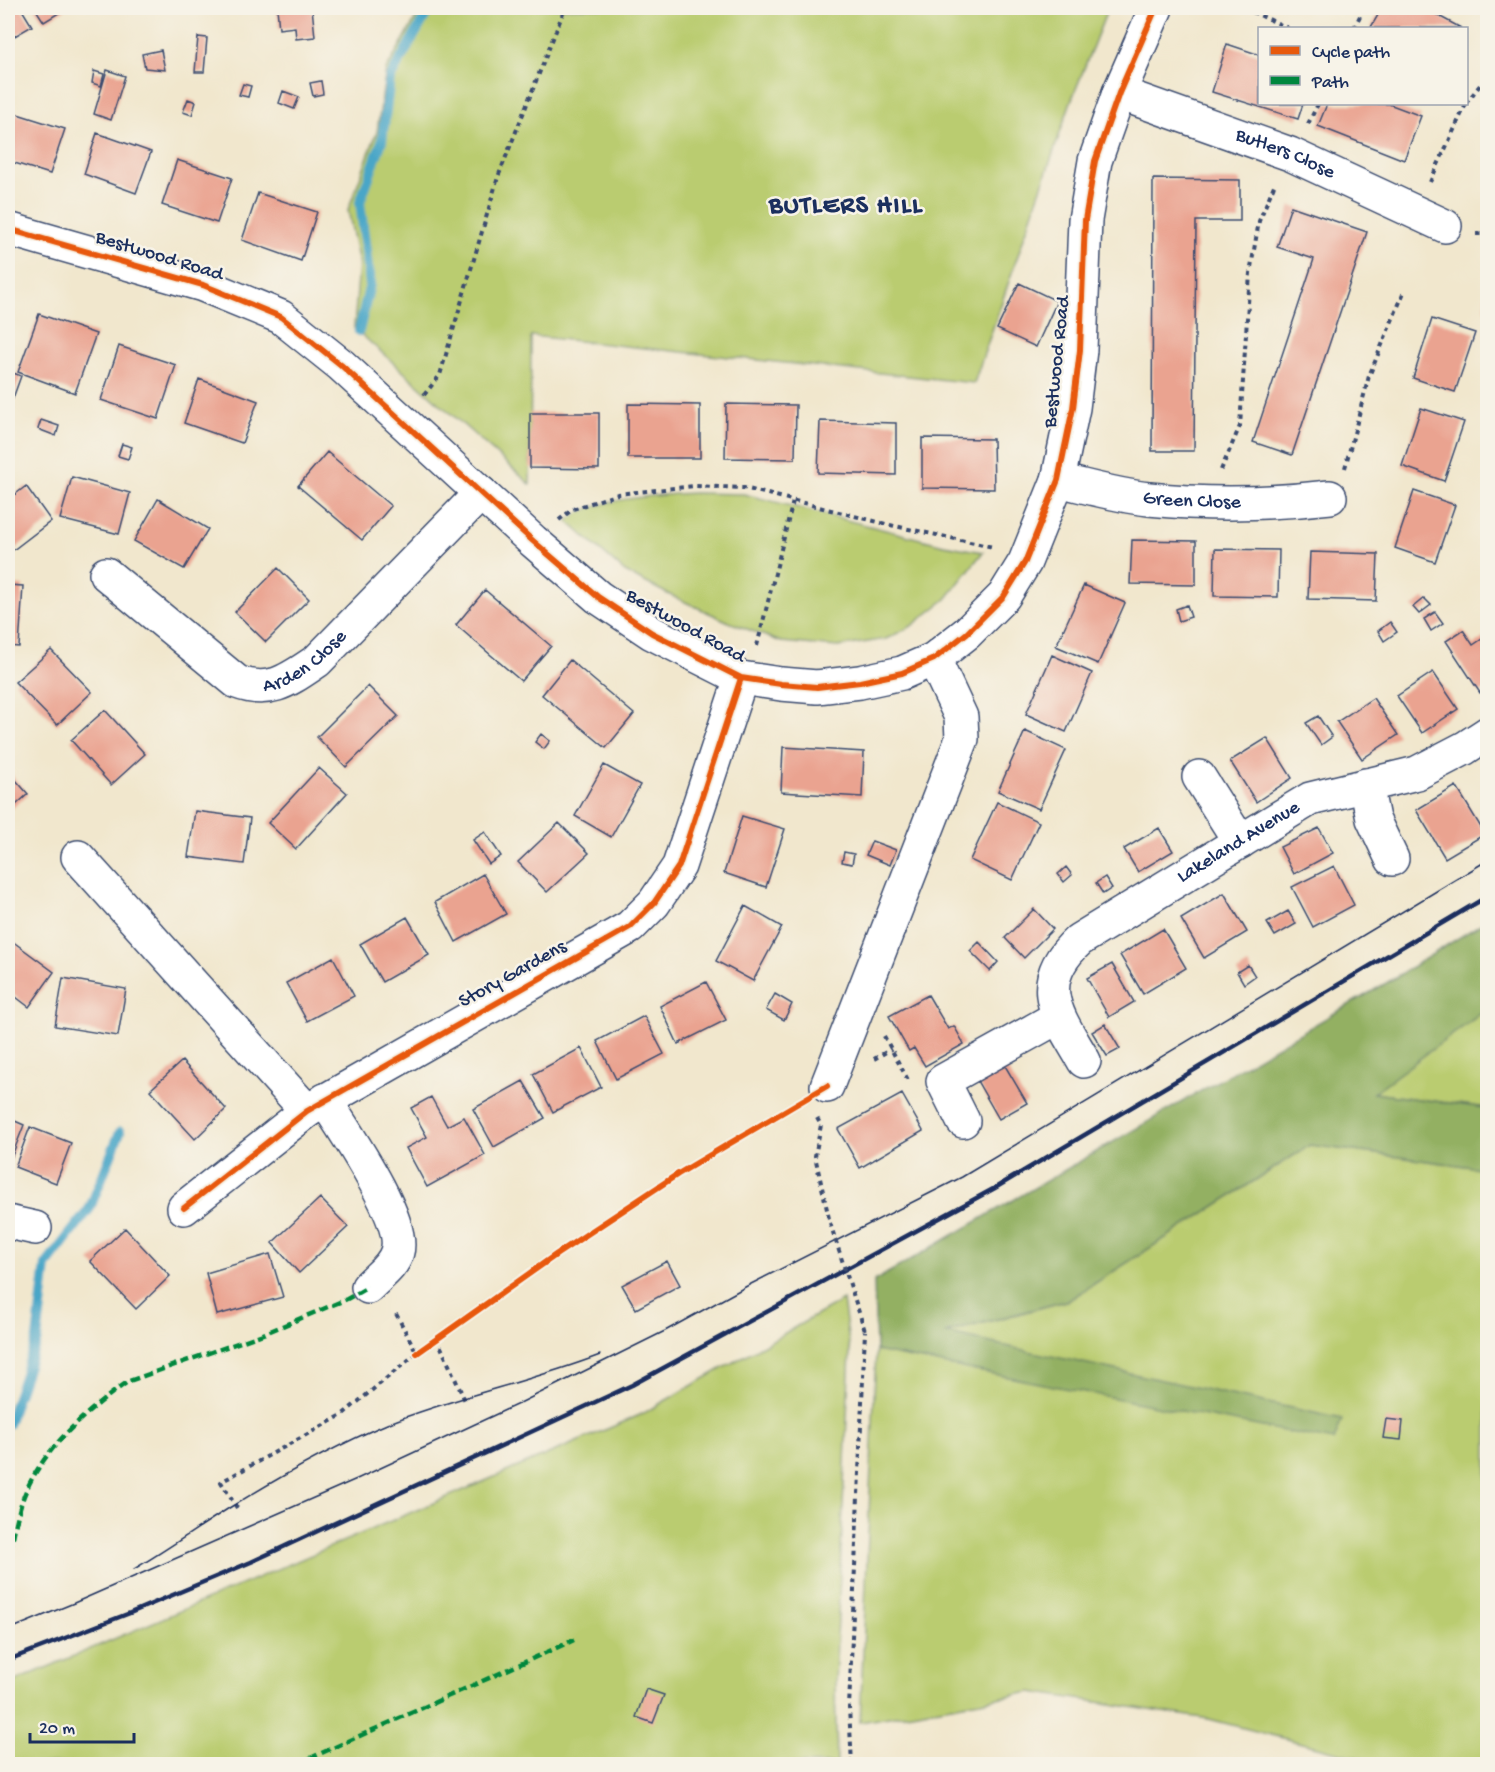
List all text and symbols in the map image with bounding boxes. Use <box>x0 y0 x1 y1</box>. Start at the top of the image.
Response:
legend <box>1258 27 1468 105</box>
text: Cycle path <box>1312 43 1390 64</box>
text: Path <box>1311 73 1349 94</box>
street label: Butlers Close <box>1231 124 1339 185</box>
district label: BUTLERS HILL <box>768 192 923 223</box>
street label: Bestwood Road <box>91 226 228 288</box>
street label: Bestwood Road <box>1040 293 1077 430</box>
street label: Green Close <box>1142 487 1242 514</box>
street label: Bestwood Road <box>621 584 750 670</box>
street label: Arden Close <box>261 625 352 698</box>
street label: Lakeland Avenue <box>1173 796 1305 889</box>
street label: Story Gardens <box>455 936 571 1014</box>
scale bar <box>30 1706 134 1744</box>
text: 20 m <box>39 1719 75 1740</box>

